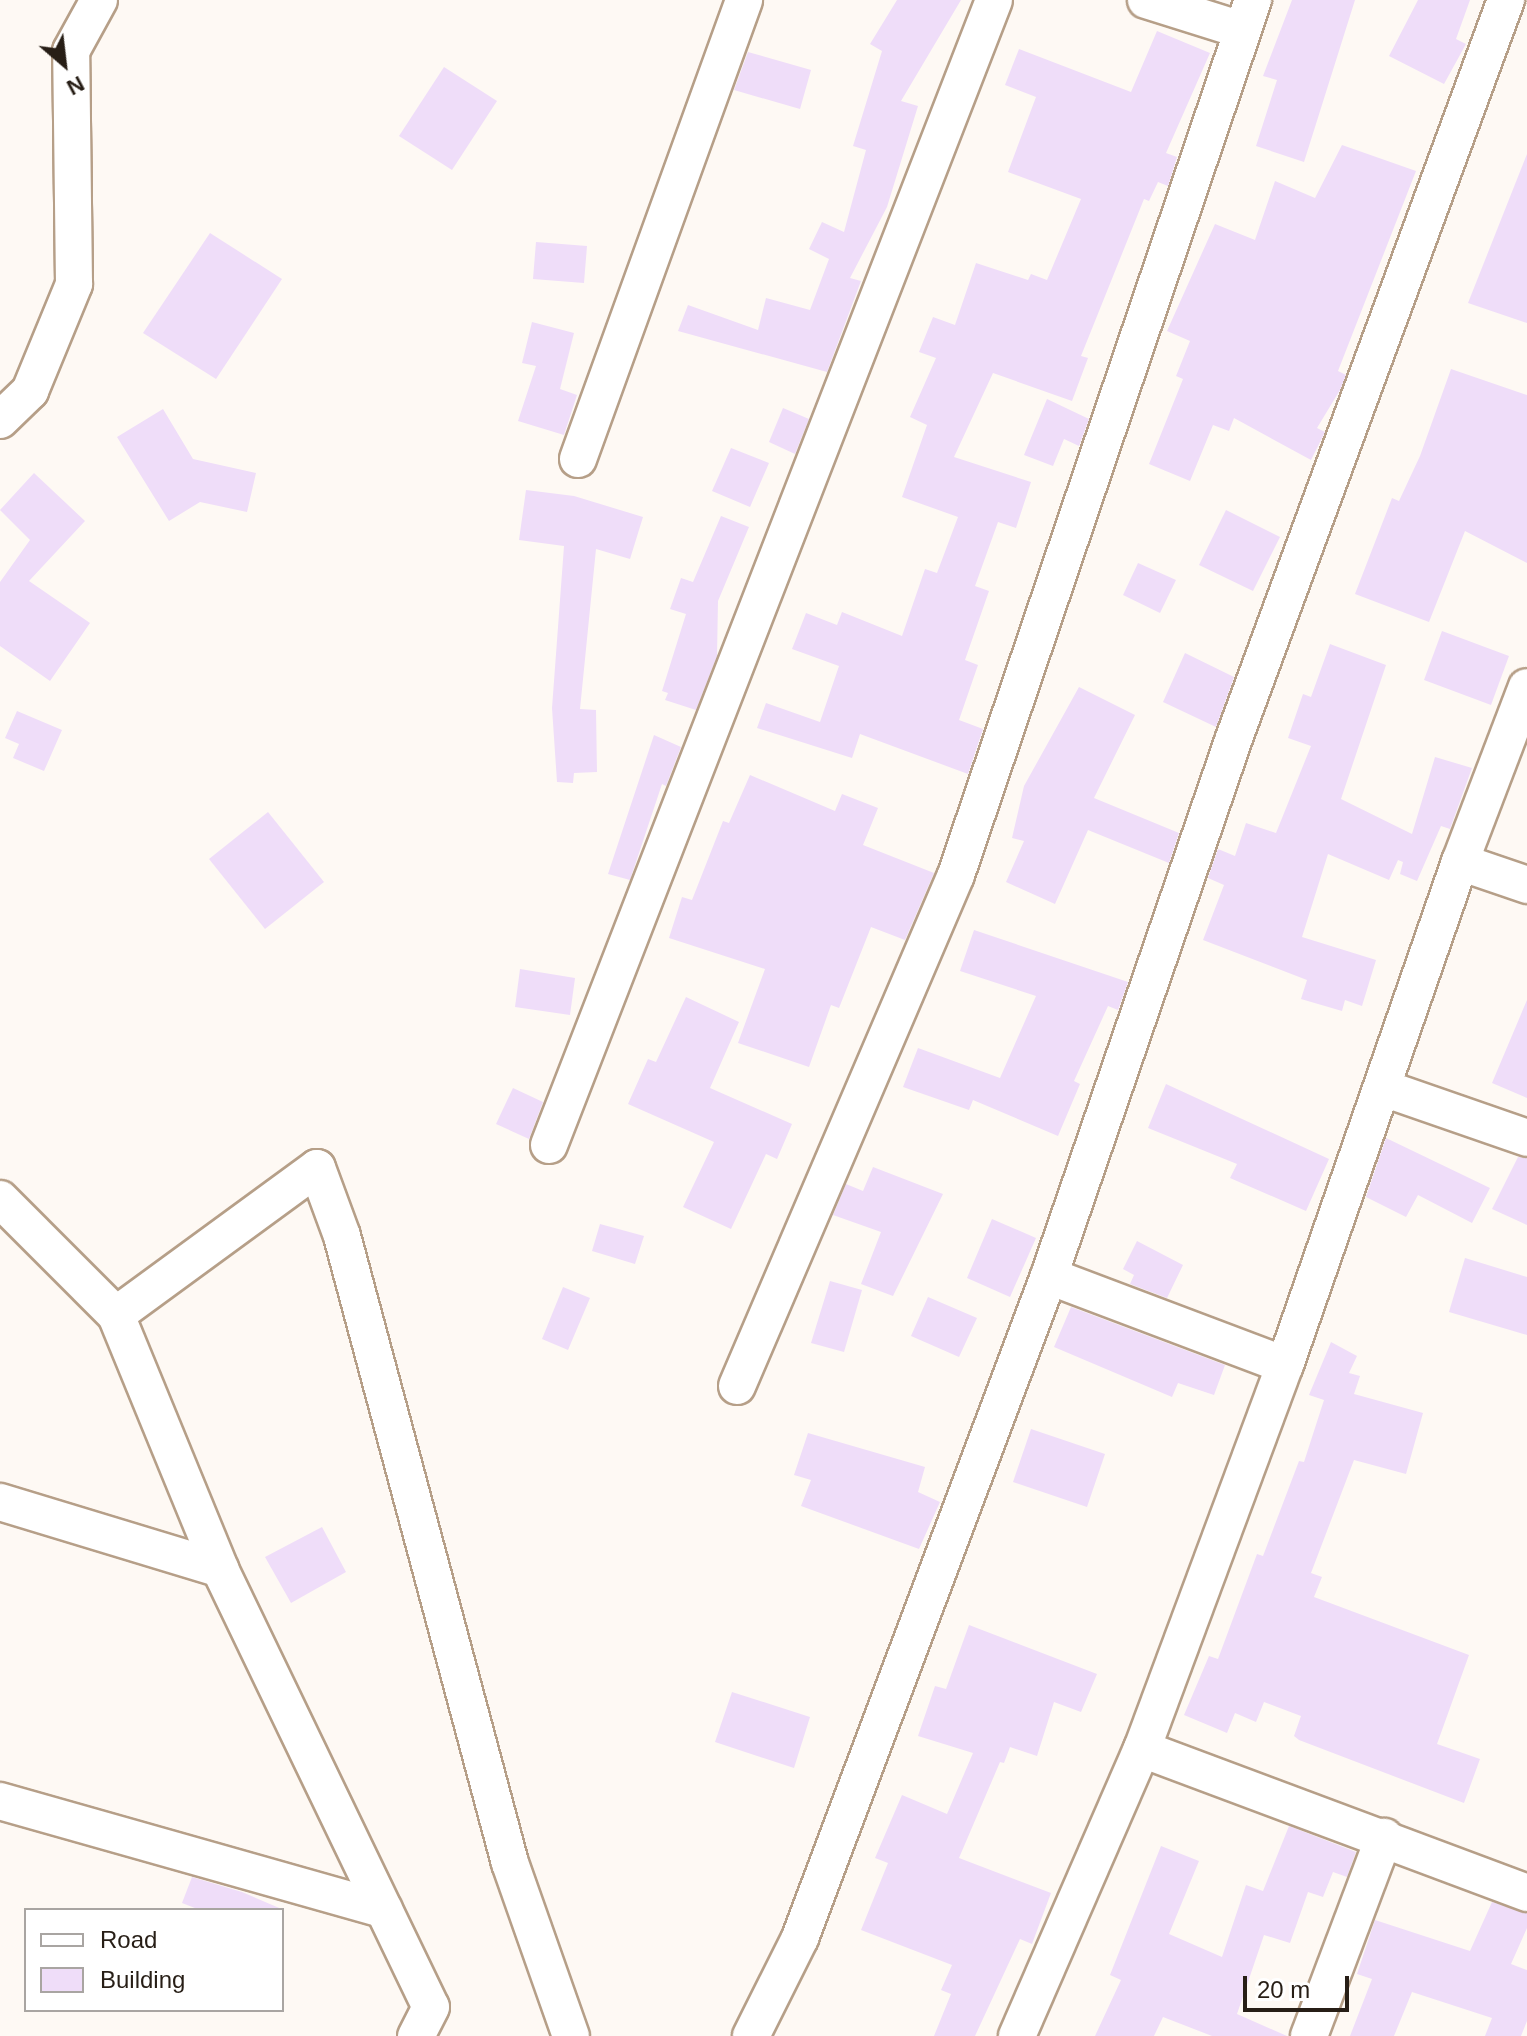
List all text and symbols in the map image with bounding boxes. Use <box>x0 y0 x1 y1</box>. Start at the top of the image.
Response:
north arrow <box>24 24 104 104</box>
text: N <box>63 71 88 100</box>
legend <box>24 1908 284 2012</box>
text: Road <box>100 1926 157 1953</box>
scale bar <box>1247 1960 1353 2010</box>
text: Building <box>100 1966 185 1993</box>
text: 20 m <box>1257 1976 1310 2003</box>

